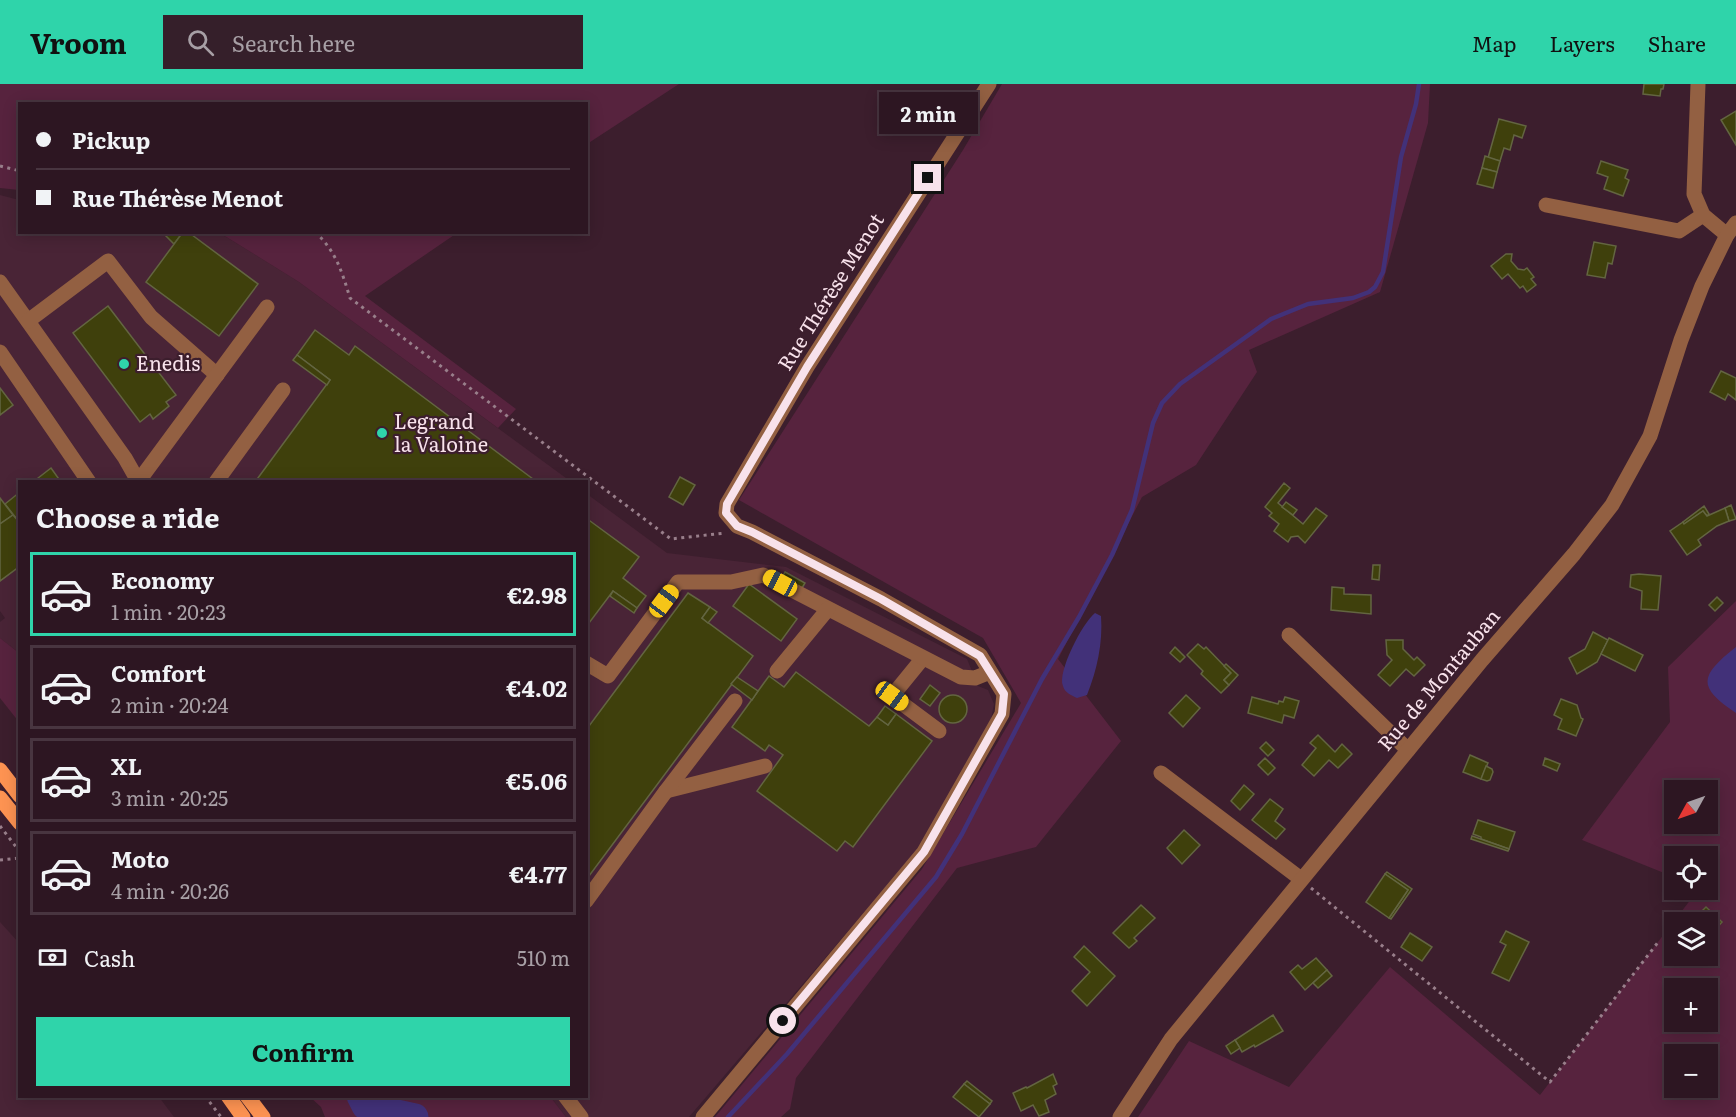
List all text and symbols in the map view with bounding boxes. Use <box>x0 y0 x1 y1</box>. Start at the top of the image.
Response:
search box <box>163 15 583 69</box>
text: Vroom <box>30 21 127 63</box>
icon: search <box>184 26 217 59</box>
text: Search here <box>232 26 355 59</box>
text: Map <box>1472 27 1517 58</box>
text: Layers <box>1550 27 1615 58</box>
text: Share <box>1648 27 1706 58</box>
callout: 2 min <box>878 91 978 133</box>
text: 2 min <box>901 98 956 128</box>
text: Pickup <box>72 123 150 156</box>
route end <box>914 164 941 191</box>
text: Rue Thérèse Menot <box>72 181 283 214</box>
street label: Rue Thérèse Menot <box>769 206 890 375</box>
place label: Enedis <box>136 347 200 377</box>
marker: Enedis <box>117 357 131 371</box>
place label: Legrand la Valoine <box>394 405 488 458</box>
marker: Legrand la Valoine <box>375 426 389 440</box>
text: Choose a ride <box>36 496 219 536</box>
text: Economy <box>111 563 214 596</box>
icon: car <box>39 567 93 621</box>
car <box>760 567 800 599</box>
text: €2.98 <box>507 578 567 611</box>
car <box>646 581 682 621</box>
text: 1 min · 20:23 <box>111 596 226 626</box>
street label: Rue de Montauban <box>1369 601 1506 756</box>
text: Comfort <box>111 656 206 689</box>
icon: car <box>39 660 93 714</box>
text: €4.02 <box>506 671 567 704</box>
car <box>872 678 912 714</box>
text: 2 min · 20:24 <box>111 689 228 719</box>
text: XL <box>111 749 142 782</box>
icon: car <box>39 753 93 807</box>
text: €5.06 <box>506 764 567 797</box>
north arrow <box>1664 780 1718 834</box>
map controls <box>1664 780 1718 1098</box>
text: 3 min · 20:25 <box>111 782 228 812</box>
text: Moto <box>111 842 169 875</box>
icon: car <box>39 846 93 900</box>
button: locate <box>1664 846 1718 900</box>
text: €4.77 <box>509 857 567 890</box>
text: 4 min · 20:26 <box>111 875 229 905</box>
button: layers <box>1664 912 1718 966</box>
icon: cash <box>36 941 69 974</box>
text: Cash <box>84 941 135 974</box>
text: 510 m <box>517 942 570 972</box>
button: + <box>1664 978 1718 1032</box>
route start <box>769 1007 796 1034</box>
button: Confirm <box>36 1017 570 1086</box>
button: − <box>1664 1044 1718 1098</box>

